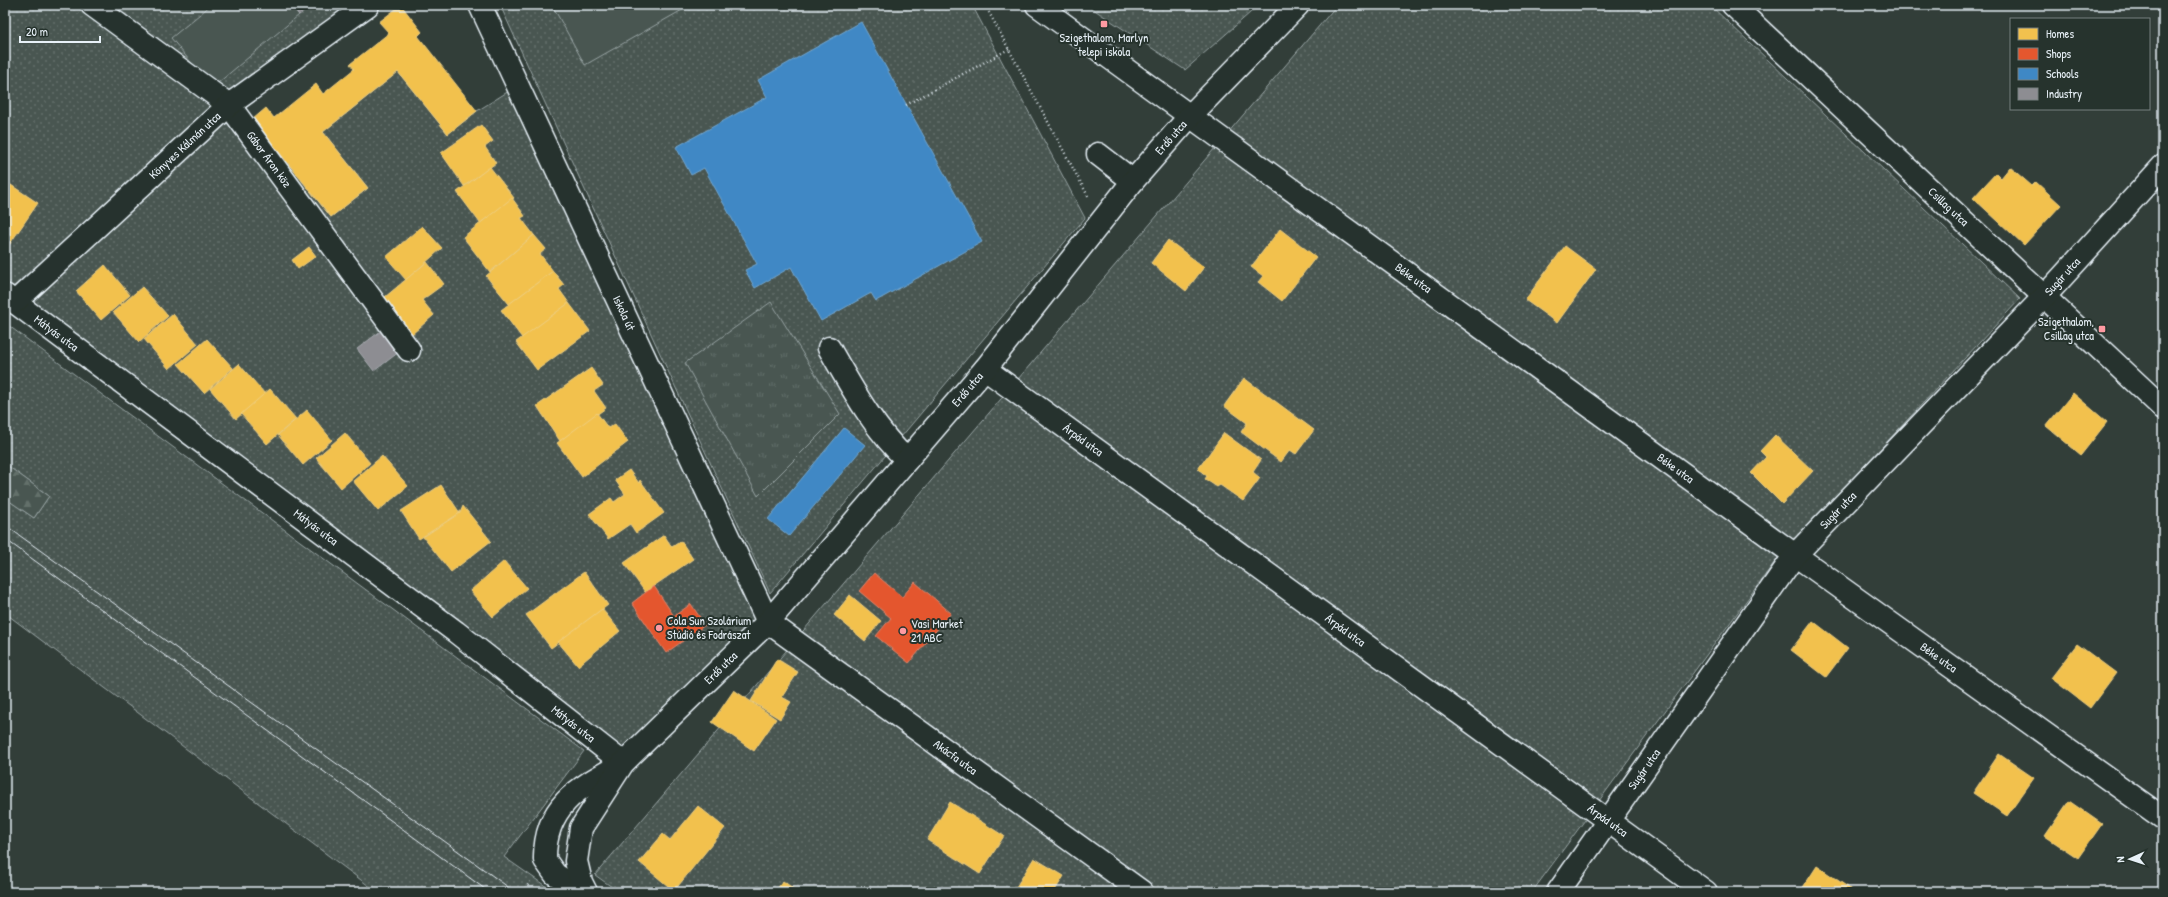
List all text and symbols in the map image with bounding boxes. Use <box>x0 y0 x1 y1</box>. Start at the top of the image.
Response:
scale bar <box>20 18 100 44</box>
legend <box>2010 18 2150 110</box>
marker: Szigethalom, Marlyn telepi iskola <box>1099 19 1109 29</box>
text: 20 m <box>26 23 48 40</box>
text: Homes <box>2046 25 2074 42</box>
place label: Szigethalom, Marlyn telepi iskola <box>1060 29 1148 60</box>
text: Shops <box>2046 45 2072 62</box>
text: Schools <box>2046 65 2079 82</box>
text: Industry <box>2046 85 2082 102</box>
street label: Könyves Kálmán utca <box>145 107 225 183</box>
street label: Erdő utca <box>1151 116 1191 158</box>
street label: Gábor Áron köz <box>243 127 296 191</box>
street label: Csillag utca <box>1924 183 1973 230</box>
street label: Sugár utca <box>2040 253 2084 299</box>
street label: Béke utca <box>1392 259 1436 297</box>
street label: Iskola út <box>609 293 640 334</box>
street label: Mátyás utca <box>31 311 83 355</box>
place label: Szigethalom, Csillag utca <box>2038 313 2094 344</box>
marker: Szigethalom, Csillag utca <box>2097 324 2107 334</box>
street label: Erdő utca <box>947 368 987 410</box>
street label: Árpád utca <box>1060 419 1107 460</box>
street label: Béke utca <box>1654 449 1698 487</box>
street label: Sugár utca <box>1816 487 1860 533</box>
street label: Mátyás utca <box>290 505 342 549</box>
street label: Árpád utca <box>1322 609 1369 650</box>
place label: Cola Sun Szolárium Stúdió és Fodrászat <box>667 612 751 643</box>
place label: Vasi Market 21 ABC <box>911 615 964 646</box>
marker: Cola Sun Szolárium Stúdió és Fodrászat <box>654 623 664 633</box>
marker: Vasi Market 21 ABC <box>898 626 908 636</box>
street label: Béke utca <box>1917 638 1961 676</box>
street label: Erdő utca <box>700 647 741 688</box>
street label: Mátyás utca <box>548 701 599 746</box>
street label: Akácfa utca <box>930 735 981 779</box>
street label: Sugár utca <box>1624 745 1664 793</box>
street label: Árpád utca <box>1584 800 1632 841</box>
north arrow <box>2110 839 2150 879</box>
text: N <box>2113 856 2127 863</box>

